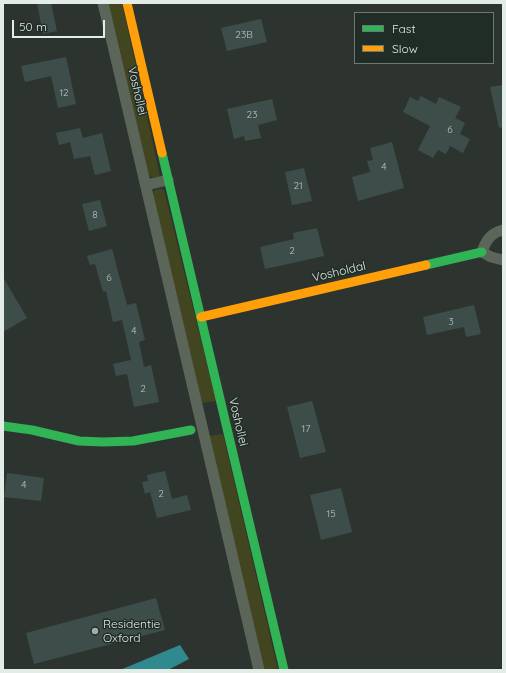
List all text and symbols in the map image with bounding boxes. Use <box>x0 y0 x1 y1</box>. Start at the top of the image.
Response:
scale bar <box>14 12 107 38</box>
legend <box>354 12 494 64</box>
text: 50 m <box>19 19 47 34</box>
text: Fast <box>392 21 416 36</box>
house number: 23B <box>235 29 253 41</box>
text: Slow <box>392 41 418 56</box>
street label: Voshollei <box>124 65 150 117</box>
house number: 12 <box>59 87 69 99</box>
house number: 23 <box>247 109 257 121</box>
house number: 6 <box>447 124 453 136</box>
house number: 4 <box>381 161 387 173</box>
house number: 21 <box>293 180 303 192</box>
house number: 8 <box>92 209 98 221</box>
house number: 2 <box>289 245 295 257</box>
street label: Vosholdal <box>311 259 367 285</box>
house number: 6 <box>106 272 112 284</box>
house number: 3 <box>448 316 454 328</box>
house number: 4 <box>131 325 137 337</box>
house number: 2 <box>140 383 146 395</box>
street label: Voshollei <box>225 396 251 448</box>
house number: 17 <box>302 423 310 435</box>
house number: 4 <box>21 479 27 491</box>
house number: 2 <box>158 488 164 500</box>
house number: 15 <box>326 508 336 520</box>
place label: Residentie Oxford <box>103 617 160 645</box>
marker: Residentie Oxford <box>90 626 100 636</box>

